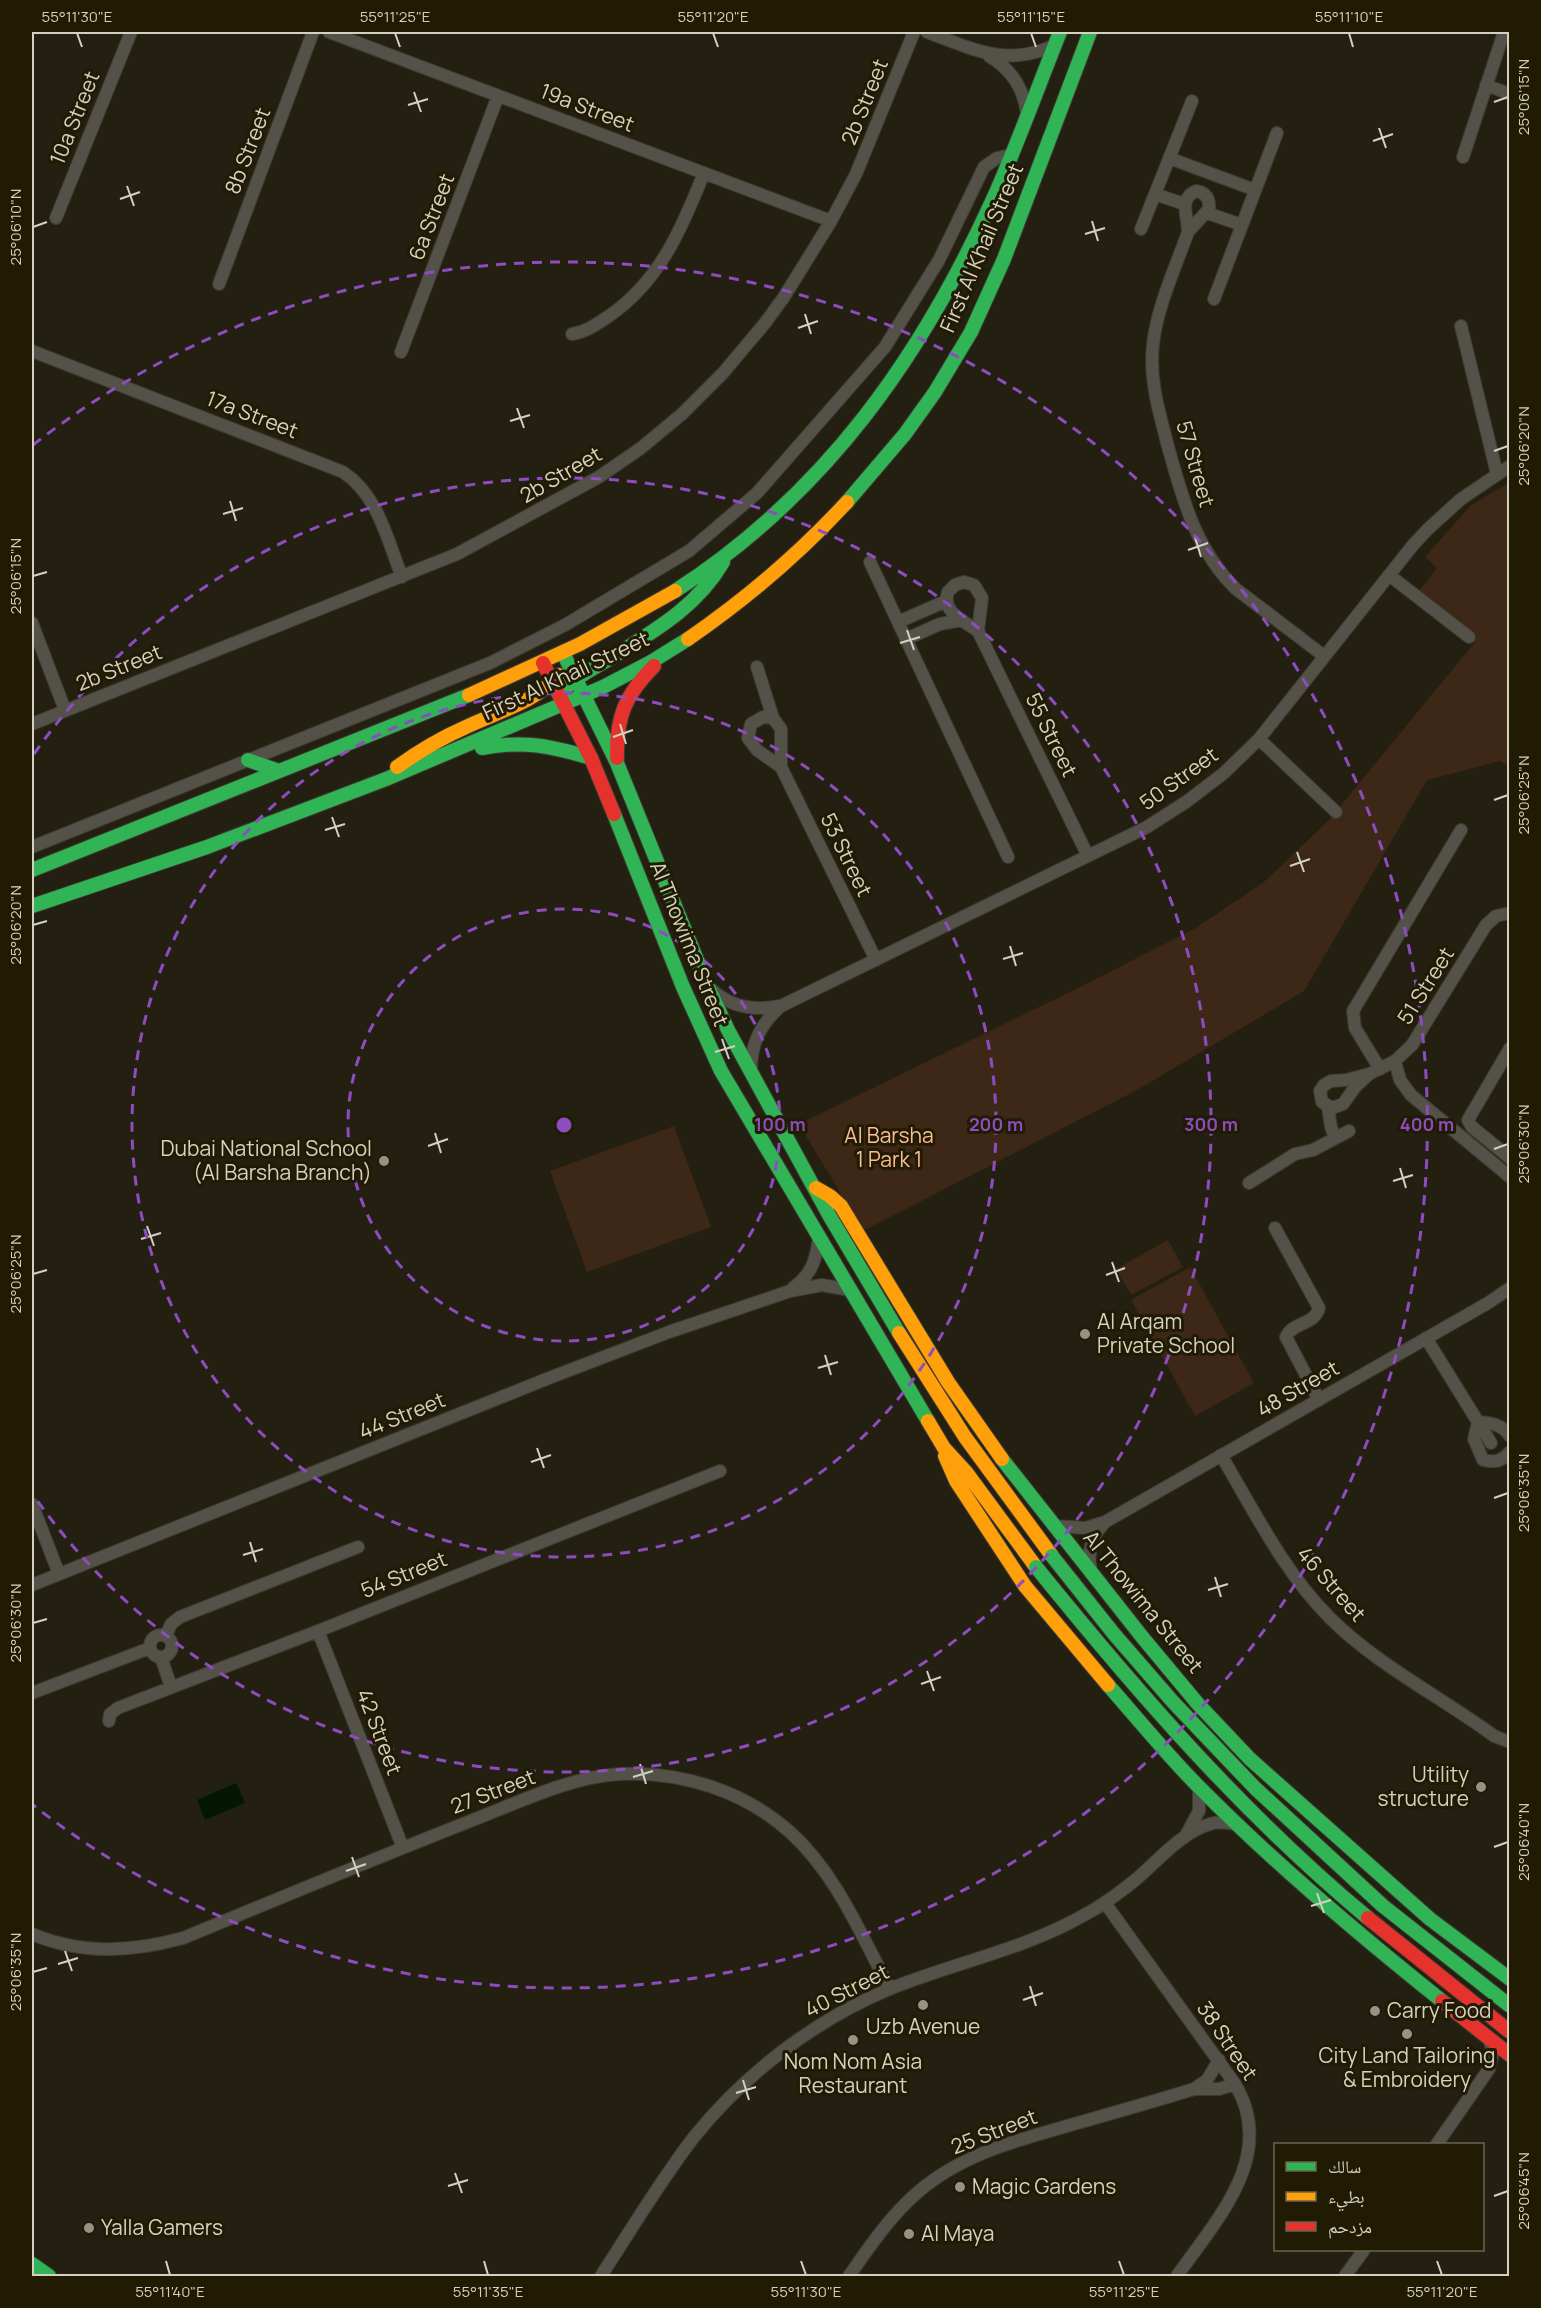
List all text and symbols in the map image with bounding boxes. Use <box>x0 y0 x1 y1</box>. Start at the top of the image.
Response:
text: 55°11'30"E <box>42 6 112 27</box>
text: 55°11'25"E <box>360 6 430 27</box>
text: 55°11'20"E <box>677 6 749 27</box>
text: 55°11'15"E <box>997 6 1065 27</box>
text: 55°11'10"E <box>1315 6 1383 27</box>
street label: 2b Street <box>834 55 894 149</box>
text: 25°06'15"N <box>1513 59 1534 135</box>
street label: 10a Street <box>43 67 106 169</box>
street label: 19a Street <box>536 76 638 138</box>
street label: 8b Street <box>218 103 276 198</box>
street label: First Al Khail Street <box>933 159 1029 336</box>
street label: 6a Street <box>402 169 460 264</box>
text: 25°06'10"N <box>5 189 26 265</box>
street label: 17a Street <box>202 384 302 444</box>
text: 25°06'20"N <box>1513 406 1534 486</box>
street label: 57 Street <box>1170 417 1222 510</box>
street label: 2b Street <box>514 439 607 509</box>
text: 25°06'15"N <box>5 538 26 614</box>
street label: First Al Khail Street <box>478 624 654 726</box>
street label: 2b Street <box>72 637 166 697</box>
street label: 55 Street <box>1020 688 1084 781</box>
street label: 50 Street <box>1133 740 1223 816</box>
text: 25°06'25"N <box>1513 756 1534 834</box>
street label: 53 Street <box>815 808 879 901</box>
street label: Al Thowima Street <box>644 857 736 1030</box>
text: 25°06'20"N <box>5 885 26 965</box>
street label: 51 Street <box>1390 941 1460 1029</box>
text: 25°06'30"N <box>1513 1104 1534 1184</box>
text: 100 m <box>754 1112 806 1136</box>
text: 200 m <box>969 1112 1023 1136</box>
text: 300 m <box>1184 1112 1238 1136</box>
text: 400 m <box>1400 1112 1454 1136</box>
centre of rings <box>554 1115 574 1135</box>
park label: Al Barsha 1 Park 1 <box>844 1121 934 1173</box>
place label: Dubai National School (Al Barsha Branch) <box>160 1134 372 1186</box>
marker: Dubai National School (Al Barsha Branch) <box>377 1154 391 1168</box>
text: 25°06'25"N <box>5 1235 26 1313</box>
place label: Al Arqam Private School <box>1097 1307 1235 1359</box>
marker: Al Arqam Private School <box>1078 1327 1092 1341</box>
street label: 48 Street <box>1251 1353 1344 1423</box>
street label: 44 Street <box>354 1385 449 1445</box>
text: 25°06'35"N <box>1513 1454 1534 1532</box>
street label: Al Thowima Street <box>1078 1524 1210 1678</box>
street label: 46 Street <box>1291 1540 1372 1627</box>
street label: 54 Street <box>356 1544 451 1604</box>
text: 25°06'30"N <box>5 1583 26 1663</box>
street label: 42 Street <box>351 1685 409 1779</box>
place label: Utility structure <box>1377 1760 1469 1812</box>
street label: 27 Street <box>446 1762 539 1820</box>
marker: Utility structure <box>1474 1780 1488 1794</box>
text: 25°06'40"N <box>1513 1803 1534 1881</box>
text: 25°06'35"N <box>5 1933 26 2011</box>
street label: 40 Street <box>800 1957 893 2023</box>
street label: 38 Street <box>1191 1995 1265 2085</box>
place label: Carry Food <box>1387 1996 1492 2024</box>
marker: Uzb Avenue <box>916 1998 930 2012</box>
marker: Carry Food <box>1368 2004 1382 2018</box>
place label: Uzb Avenue <box>866 2012 980 2040</box>
marker: City Land Tailoring & Embroidery <box>1400 2027 1414 2041</box>
marker: Nom Nom Asia Restaurant <box>846 2033 860 2047</box>
place label: City Land Tailoring & Embroidery <box>1318 2041 1496 2093</box>
place label: Nom Nom Asia Restaurant <box>784 2047 922 2099</box>
street label: 25 Street <box>947 2102 1041 2160</box>
legend <box>1274 2143 1484 2251</box>
text: 25°06'45"N <box>1513 2152 1534 2230</box>
text: سالك <box>1328 2154 1361 2178</box>
place label: Magic Gardens <box>972 2172 1116 2200</box>
marker: Magic Gardens <box>953 2180 967 2194</box>
text: بطيء <box>1328 2184 1365 2212</box>
place label: Yalla Gamers <box>101 2213 223 2241</box>
text: مزدحم <box>1328 2214 1372 2239</box>
place label: Al Maya <box>921 2219 994 2247</box>
marker: Yalla Gamers <box>82 2221 96 2235</box>
marker: Al Maya <box>902 2227 916 2241</box>
text: 55°11'40"E <box>135 2281 205 2302</box>
text: 55°11'35"E <box>453 2281 523 2302</box>
text: 55°11'30"E <box>771 2281 841 2302</box>
text: 55°11'25"E <box>1089 2281 1159 2302</box>
text: 55°11'20"E <box>1406 2281 1478 2302</box>

